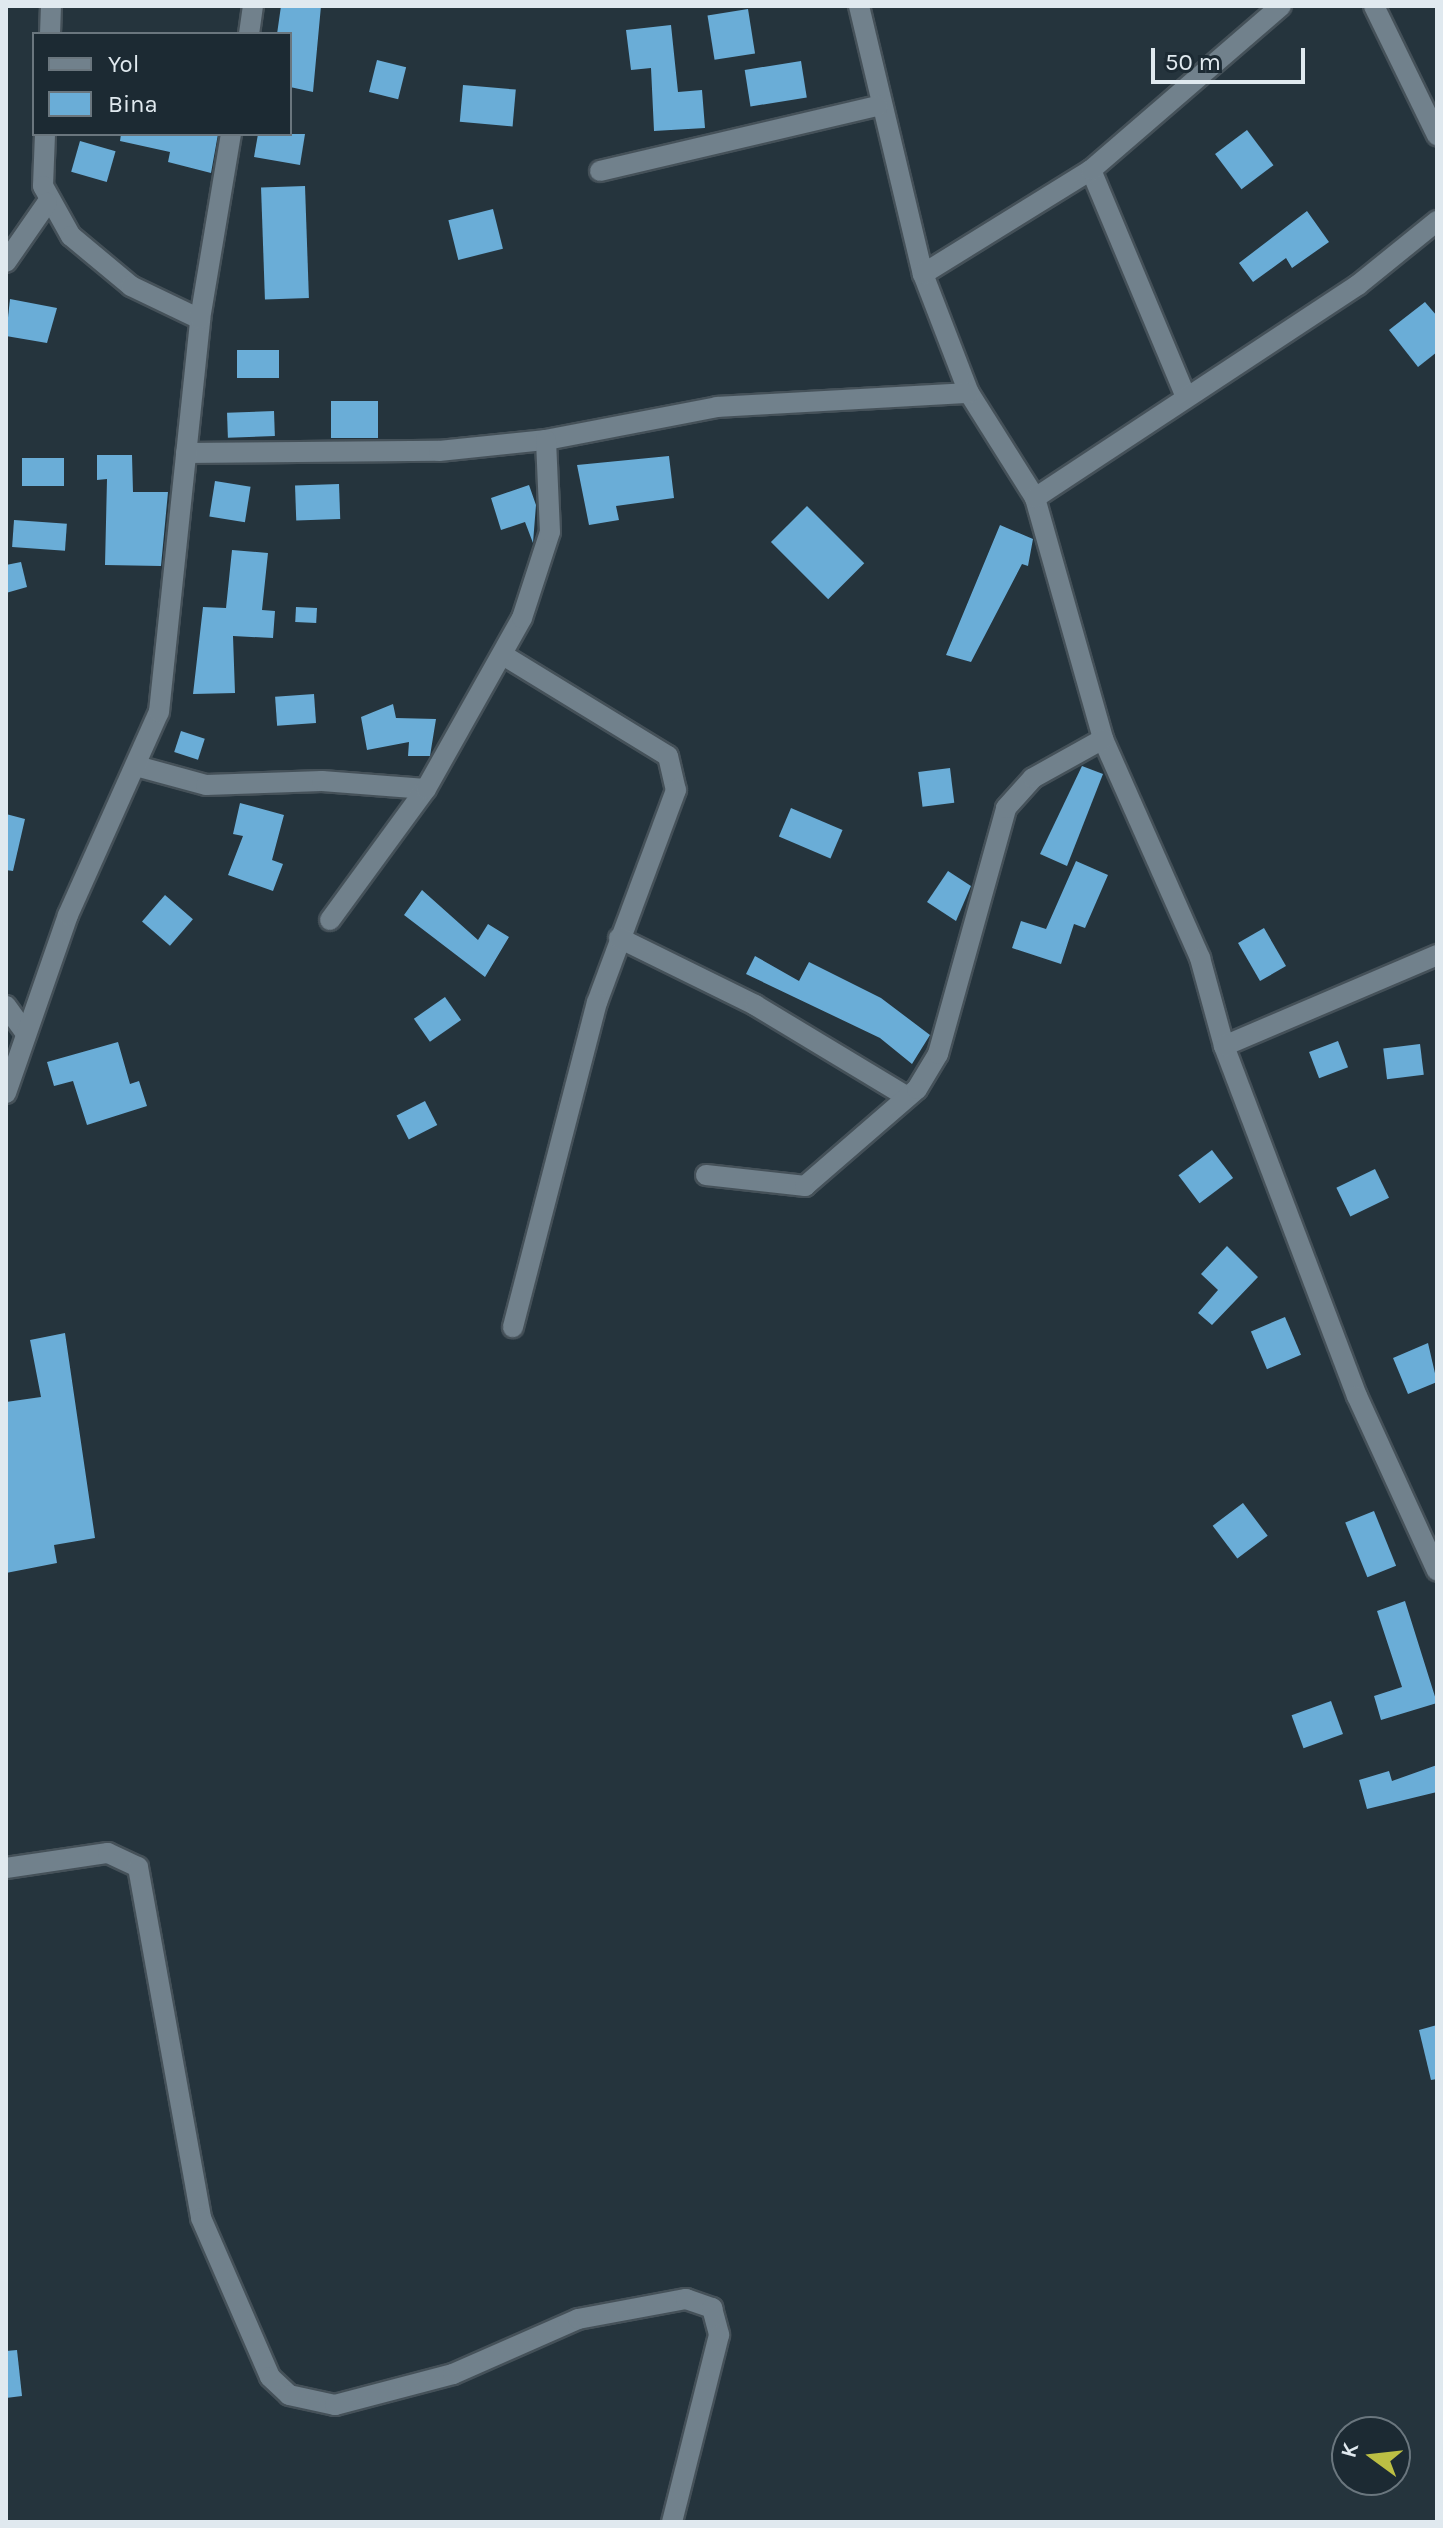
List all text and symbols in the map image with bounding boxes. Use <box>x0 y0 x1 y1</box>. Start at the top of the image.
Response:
legend <box>32 32 292 136</box>
scale bar <box>1155 32 1309 82</box>
text: 50 m <box>1165 48 1221 76</box>
text: Yol <box>108 50 139 78</box>
text: Bina <box>108 90 158 118</box>
north arrow <box>1331 2416 1411 2496</box>
text: K <box>1335 2440 1364 2461</box>

